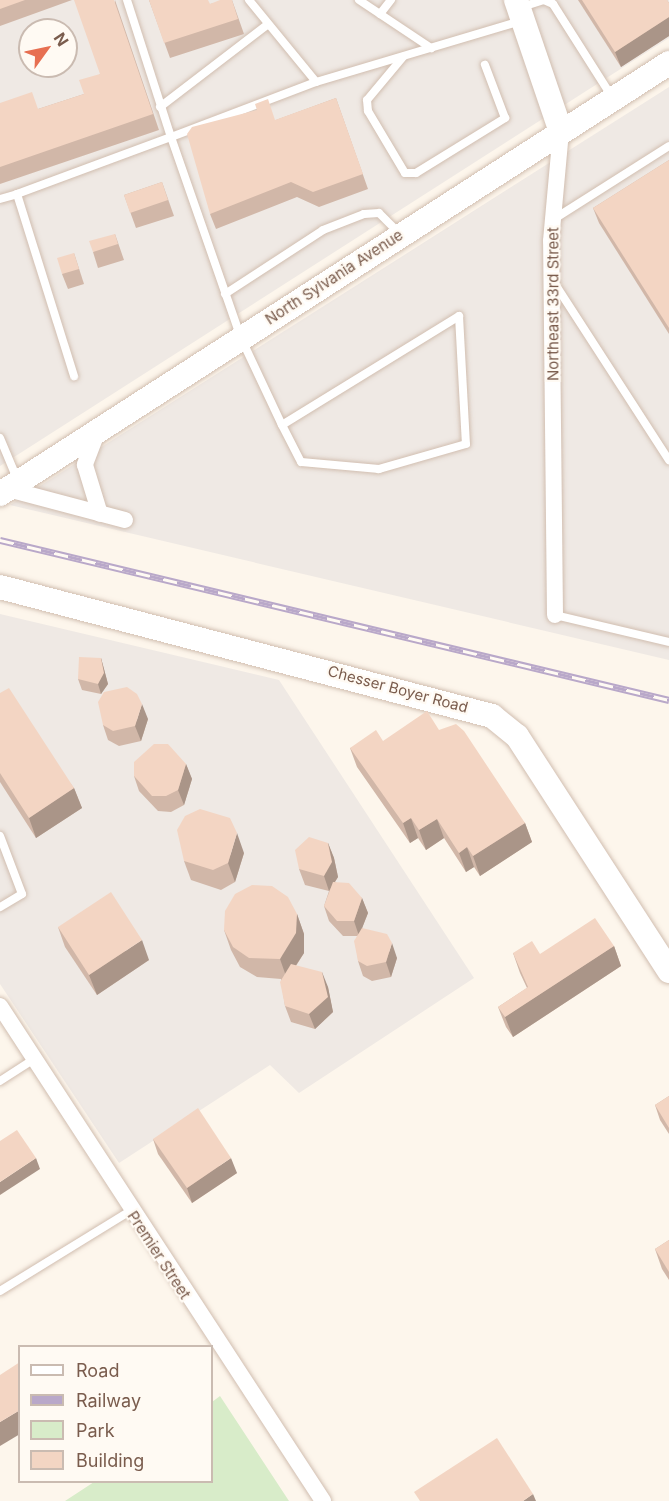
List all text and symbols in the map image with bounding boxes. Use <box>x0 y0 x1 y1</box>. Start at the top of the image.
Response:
north arrow <box>18 18 78 78</box>
text: N <box>50 29 73 50</box>
street label: North Sylvania Avenue <box>262 226 406 328</box>
street label: Northeast 33rd Street <box>544 227 562 381</box>
street label: Chesser Boyer Road <box>326 662 470 716</box>
street label: Premier Street <box>124 1208 194 1302</box>
legend <box>18 1345 213 1483</box>
text: Road <box>76 1360 119 1381</box>
text: Railway <box>76 1390 141 1411</box>
text: Park <box>76 1420 115 1441</box>
text: Building <box>76 1450 144 1471</box>

